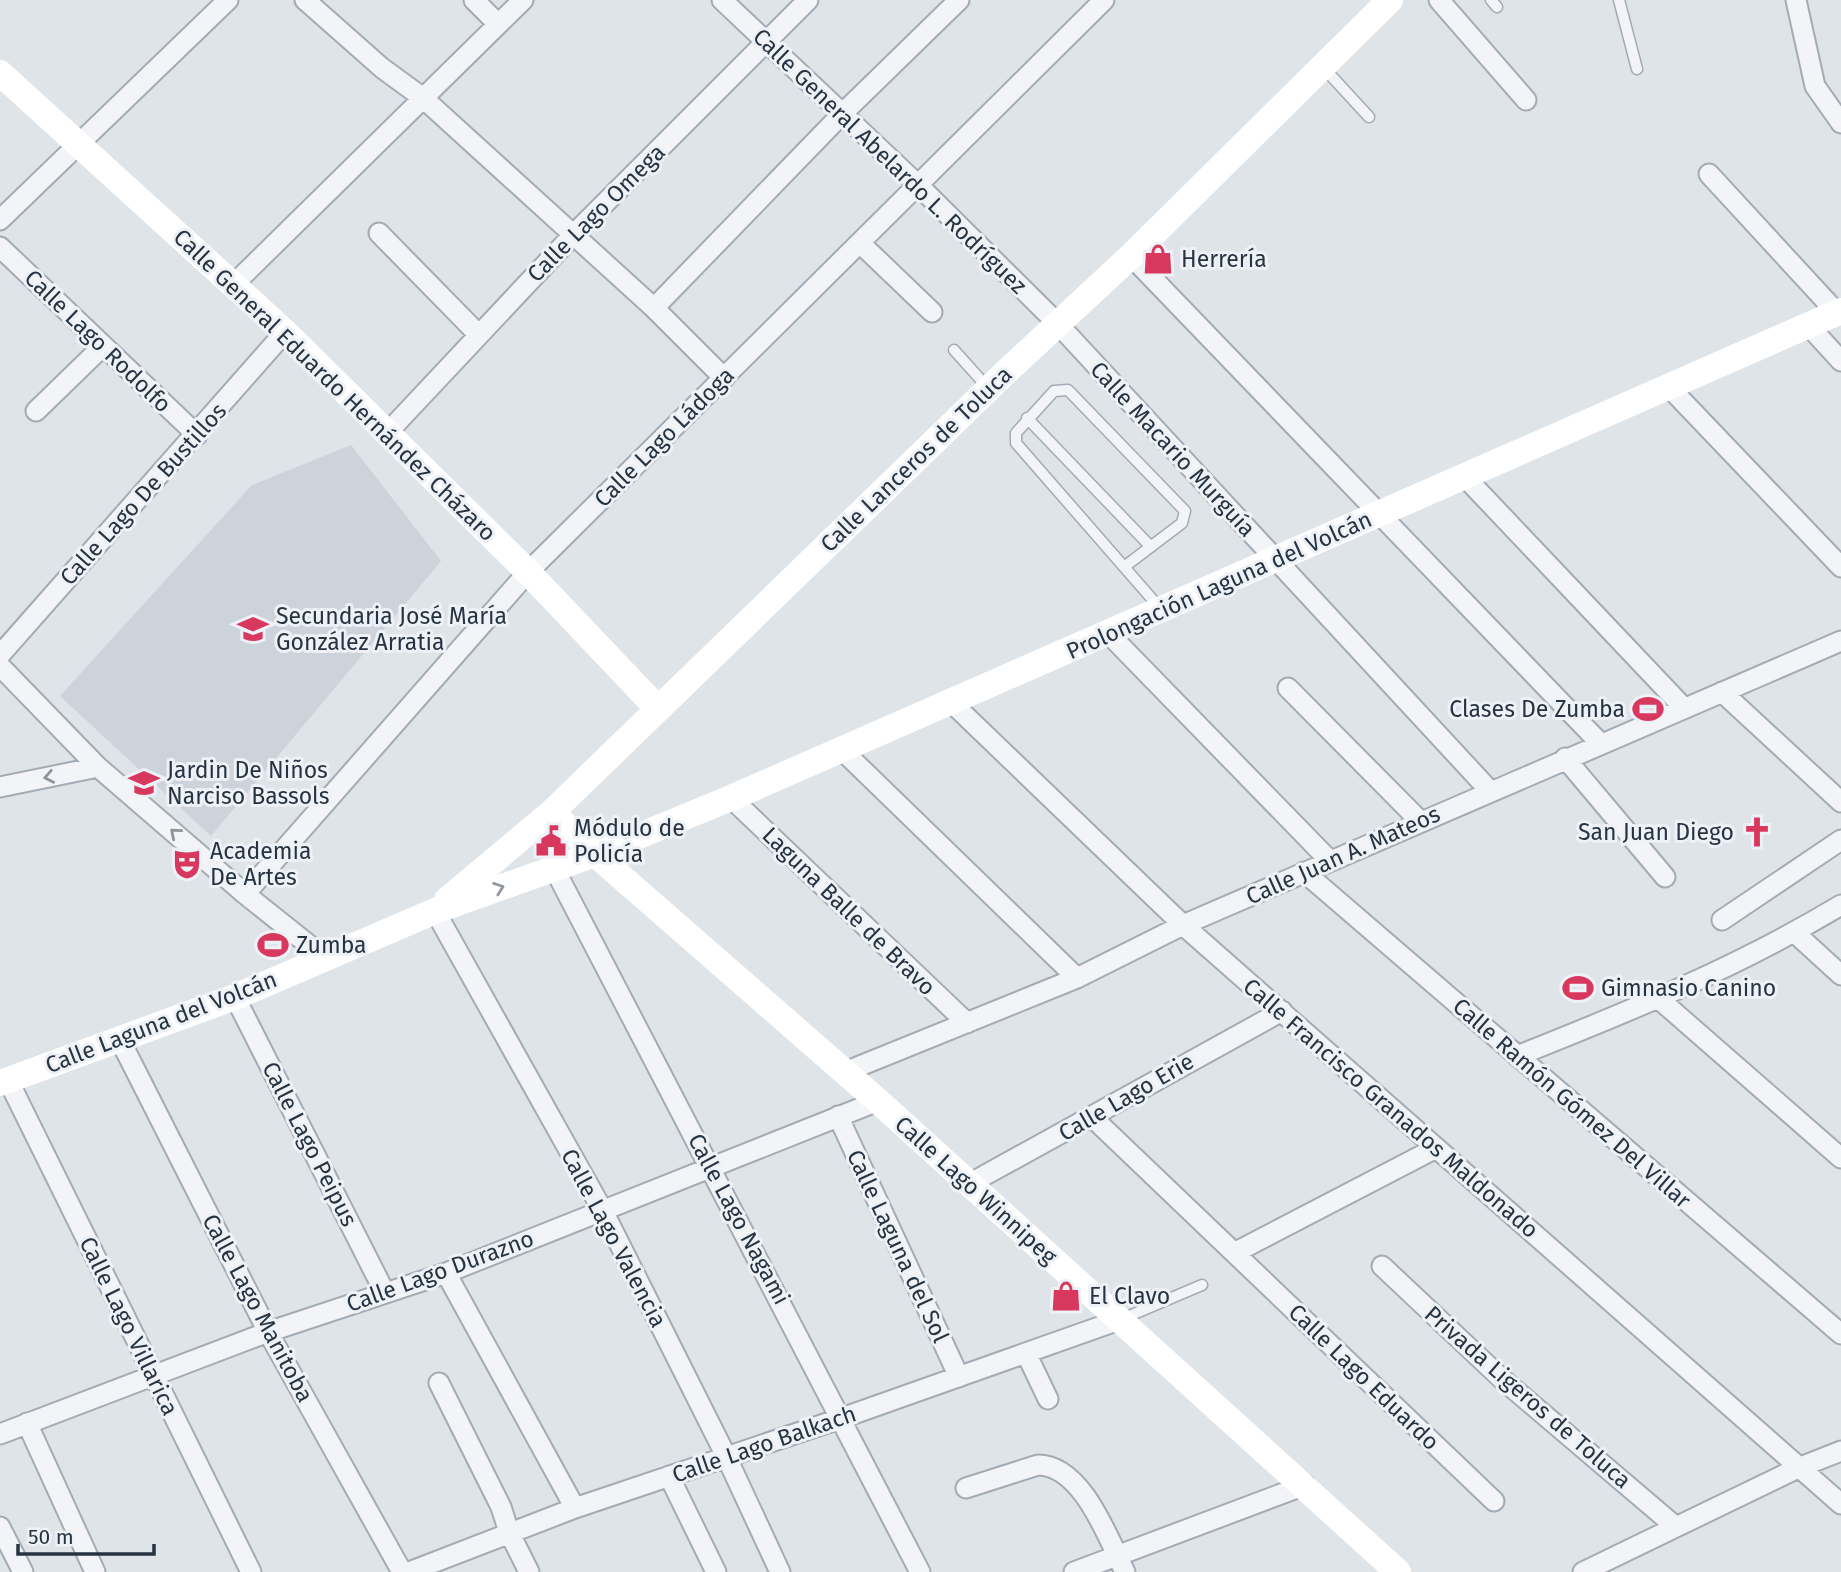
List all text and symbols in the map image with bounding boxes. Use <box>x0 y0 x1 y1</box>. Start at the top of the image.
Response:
street label: Calle General Abelardo L. Rodríguez <box>747 22 1033 300</box>
street label: Calle Lago Omega <box>521 138 671 288</box>
street label: Calle General Eduardo Hernández Cházaro <box>168 223 502 547</box>
shop icon: Herrería <box>1141 242 1175 276</box>
place label: Herrería <box>1181 245 1267 273</box>
street label: Calle Lago Rodolfo <box>19 264 177 418</box>
street label: Calle Macario Murguía <box>1085 356 1261 542</box>
street label: Calle Lanceros de Toluca <box>814 360 1018 558</box>
street label: Calle Lago Ládoga <box>588 361 740 513</box>
street label: Calle Lago De Bustillos <box>54 397 232 591</box>
street label: Prolongación Laguna del Volcán <box>1062 505 1376 665</box>
place label: Secundaria José María González Arratia <box>276 602 507 656</box>
school or university icon: Secundaria José María González Arratia <box>236 612 270 646</box>
sports icon: Clases De Zumba <box>1631 692 1665 726</box>
place label: Clases De Zumba <box>1449 695 1625 723</box>
place label: Jardin De Niños Narciso Bassols <box>167 756 330 810</box>
school or university icon: Jardin De Niños Narciso Bassols <box>127 766 161 800</box>
one-way arrow <box>43 768 55 783</box>
street label: Calle Juan A. Mateos <box>1242 800 1444 910</box>
place label: Módulo de Policía <box>574 814 685 868</box>
church icon: San Juan Diego <box>1740 815 1774 849</box>
place label: San Juan Diego <box>1578 818 1734 846</box>
street label: Laguna Balle de Bravo <box>756 821 942 1001</box>
public building icon: Módulo de Policía <box>534 824 568 858</box>
one-way arrow <box>170 829 183 841</box>
place label: Academia De Artes <box>210 837 311 891</box>
theatre icon: Academia De Artes <box>170 847 204 881</box>
one-way arrow <box>492 882 504 896</box>
sports icon: Zumba <box>256 928 290 962</box>
place label: Zumba <box>296 931 367 959</box>
street label: Calle Laguna del Volcán <box>41 965 281 1079</box>
sports icon: Gimnasio Canino <box>1561 971 1595 1005</box>
street label: Calle Francisco Granados Maldonado <box>1238 972 1544 1244</box>
place label: Gimnasio Canino <box>1601 974 1776 1002</box>
street label: Calle Ramón Gómez Del Villar <box>1447 992 1697 1214</box>
street label: Calle Lago Erie <box>1053 1047 1199 1147</box>
street label: Calle Lago Peipus <box>256 1057 364 1231</box>
street label: Calle Lago Winnipeg <box>889 1110 1063 1270</box>
street label: Calle Lago Nagami <box>682 1129 796 1309</box>
street label: Calle Lago Valencia <box>555 1144 673 1332</box>
street label: Calle Laguna del Sol <box>841 1145 955 1347</box>
street label: Calle Lago Manitoba <box>197 1209 319 1407</box>
street label: Calle Lago Durazno <box>343 1224 537 1318</box>
street label: Calle Lago Villarica <box>74 1232 184 1420</box>
shop icon: El Clavo <box>1049 1279 1083 1313</box>
place label: El Clavo <box>1089 1282 1170 1310</box>
street label: Calle Lago Eduardo <box>1283 1298 1445 1456</box>
street label: Privada Ligeros de Toluca <box>1419 1300 1637 1494</box>
street label: Calle Lago Balkach <box>668 1399 860 1489</box>
scale bar <box>18 1512 154 1556</box>
text: 50 m <box>28 1524 74 1550</box>

